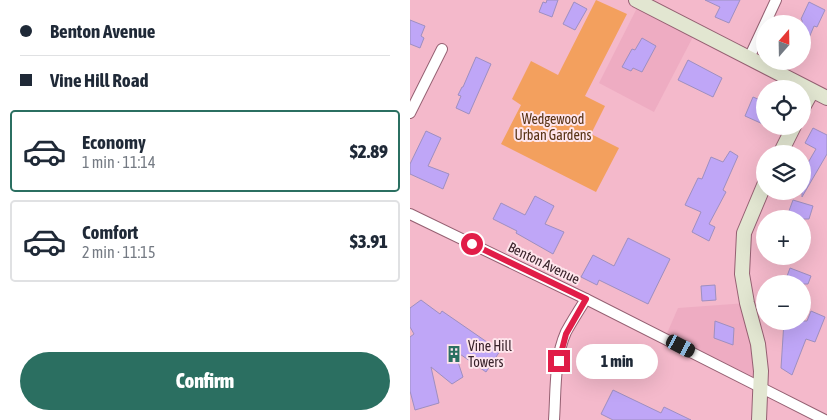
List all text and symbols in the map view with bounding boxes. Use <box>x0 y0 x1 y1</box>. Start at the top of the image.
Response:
north arrow <box>756 15 811 70</box>
map controls <box>756 15 811 330</box>
text: Benton Avenue <box>50 20 155 42</box>
text: Vine Hill Road <box>50 69 148 91</box>
button: locate <box>756 80 811 135</box>
park label: Wedgewood Urban Gardens <box>514 111 592 143</box>
icon: car <box>22 129 67 174</box>
text: Economy <box>82 131 146 153</box>
text: $2.89 <box>350 140 388 162</box>
button: layers <box>756 145 811 200</box>
text: 1 min · 11:14 <box>82 153 155 171</box>
button: + <box>756 210 811 265</box>
icon: car <box>22 219 67 264</box>
text: Comfort <box>82 221 138 243</box>
text: $3.91 <box>350 230 388 252</box>
route start <box>461 233 483 255</box>
street label: Benton Avenue <box>506 239 582 287</box>
text: 2 min · 11:15 <box>82 243 155 261</box>
button: − <box>756 275 811 330</box>
car <box>664 333 697 359</box>
place label: Vine Hill Towers <box>468 338 512 370</box>
building icon: Vine Hill Towers <box>444 344 464 364</box>
callout: 1 min <box>576 344 659 378</box>
route end <box>548 350 570 372</box>
button: Confirm <box>20 352 390 410</box>
text: 1 min <box>601 352 633 370</box>

